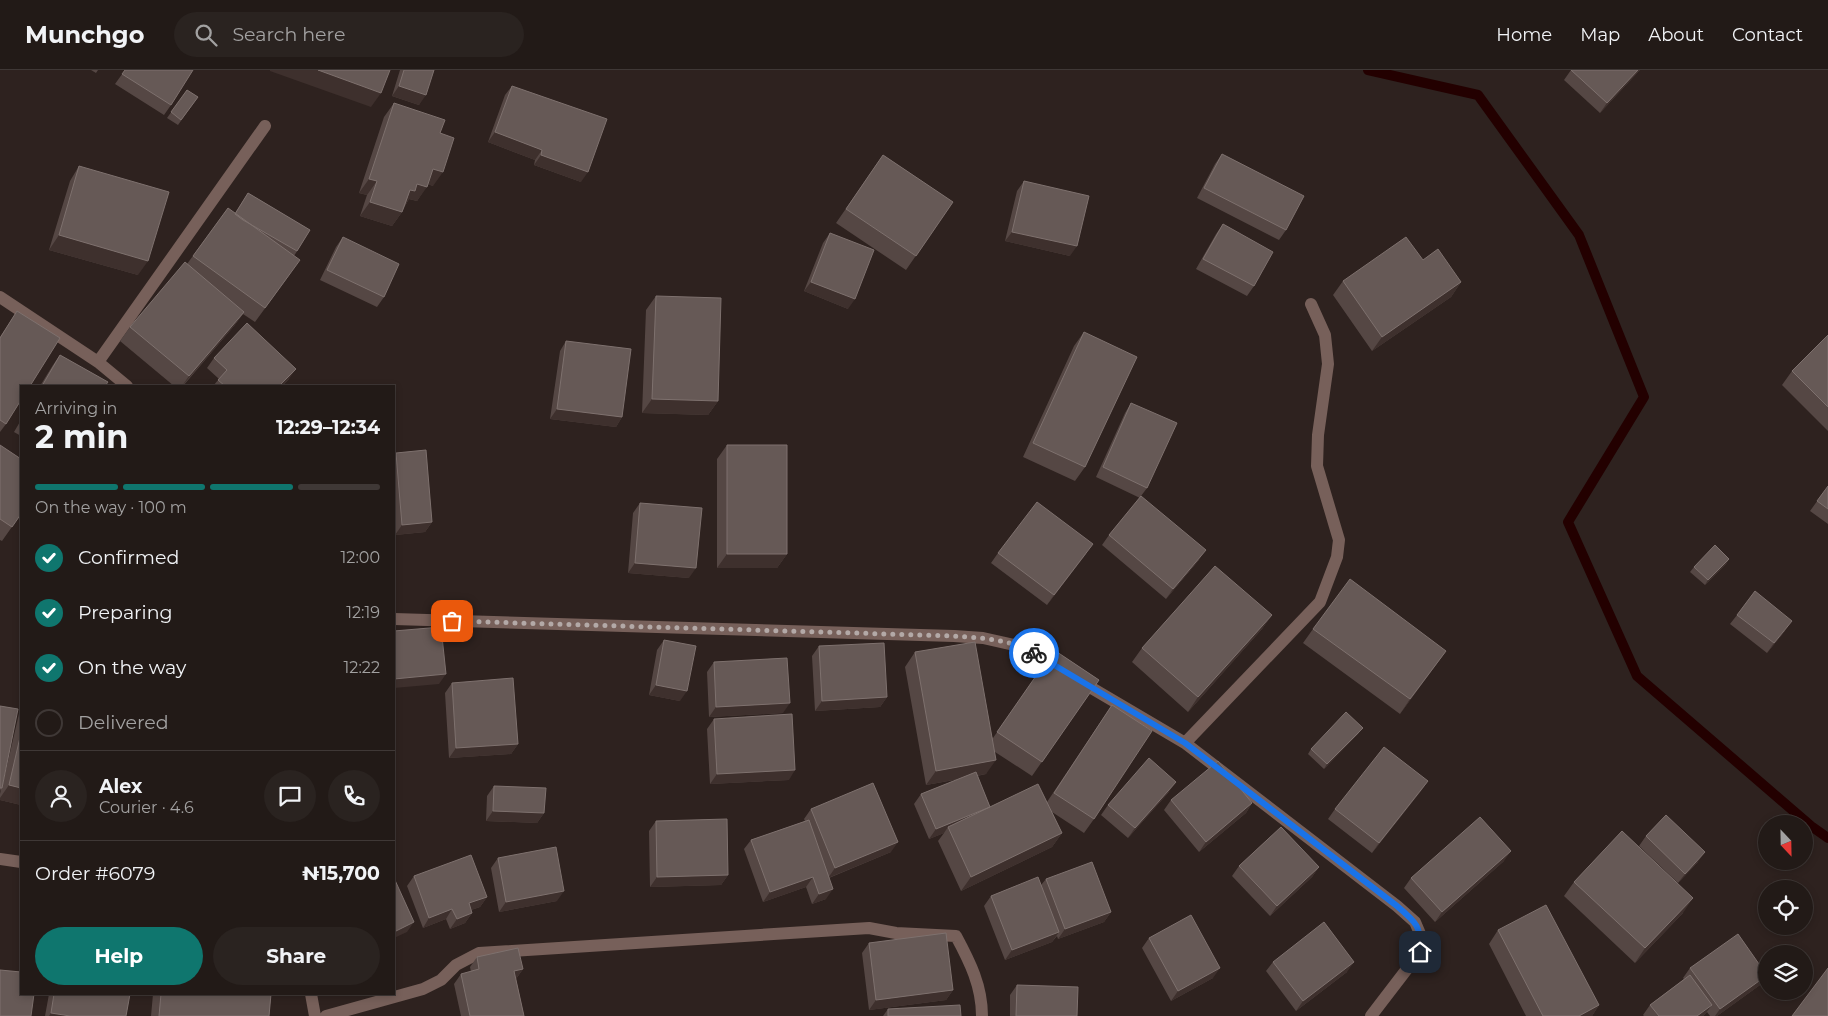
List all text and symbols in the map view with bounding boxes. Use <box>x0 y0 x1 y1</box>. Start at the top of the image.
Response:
search box <box>174 12 524 57</box>
text: Munchgo <box>25 20 144 49</box>
icon: search <box>192 21 220 49</box>
text: Search here <box>232 23 345 46</box>
text: Home <box>1496 24 1552 46</box>
text: Map <box>1580 24 1620 46</box>
text: About <box>1648 24 1704 46</box>
text: Contact <box>1732 24 1803 46</box>
text: Arriving in <box>35 399 117 418</box>
text: 12:29–12:34 <box>276 416 380 439</box>
text: 2 min <box>35 417 128 456</box>
text: On the way · 100 m <box>35 498 187 517</box>
icon: check <box>35 544 63 572</box>
text: Confirmed <box>78 546 179 569</box>
text: 12:00 <box>341 548 380 567</box>
icon: check <box>35 599 63 627</box>
pin <box>431 600 473 642</box>
text: Preparing <box>78 601 173 624</box>
text: 12:19 <box>346 603 380 622</box>
icon: bag <box>438 607 466 635</box>
courier <box>1009 628 1059 678</box>
icon: bike <box>1020 639 1048 667</box>
icon: check <box>35 654 63 682</box>
text: On the way <box>78 656 186 679</box>
text: 12:22 <box>344 658 380 677</box>
text: Delivered <box>78 711 169 734</box>
button: person <box>35 770 87 822</box>
button: chat <box>264 770 316 822</box>
button: phone <box>328 770 380 822</box>
text: Alex <box>99 775 142 798</box>
text: Courier · 4.6 <box>99 798 194 817</box>
north arrow <box>1758 815 1812 870</box>
map controls <box>1758 815 1813 1000</box>
text: Order #6079 <box>35 862 155 885</box>
text: ₦15,700 <box>302 862 380 885</box>
button: locate <box>1758 880 1813 935</box>
button: Help <box>35 927 203 985</box>
button: Share <box>213 927 380 985</box>
pin <box>1399 931 1441 973</box>
icon: home <box>1406 938 1434 966</box>
button: layers <box>1758 945 1813 1000</box>

